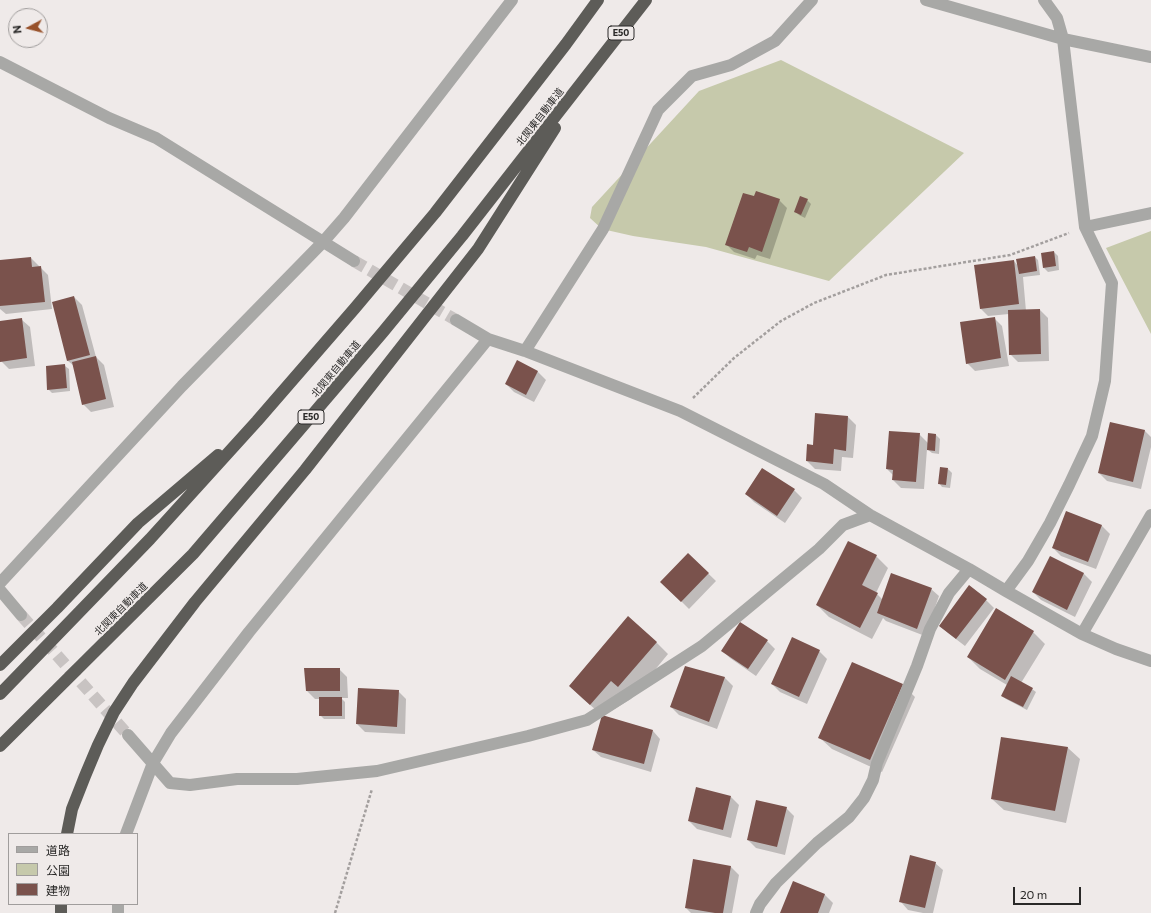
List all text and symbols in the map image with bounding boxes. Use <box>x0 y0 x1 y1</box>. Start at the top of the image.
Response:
north arrow <box>8 8 48 48</box>
text: N <box>10 25 24 34</box>
road number: E50 <box>608 26 634 40</box>
street label: 北関東自動車道 <box>514 86 566 148</box>
street label: 北関東自動車道 <box>309 338 363 400</box>
road number: E50 <box>298 410 324 424</box>
street label: 北関東自動車道 <box>92 580 150 638</box>
legend <box>8 833 138 905</box>
text: 道路 <box>46 843 70 857</box>
text: 公園 <box>46 863 70 877</box>
scale bar <box>1015 879 1083 905</box>
text: 建物 <box>46 883 70 897</box>
text: 20 m <box>1020 887 1047 901</box>

